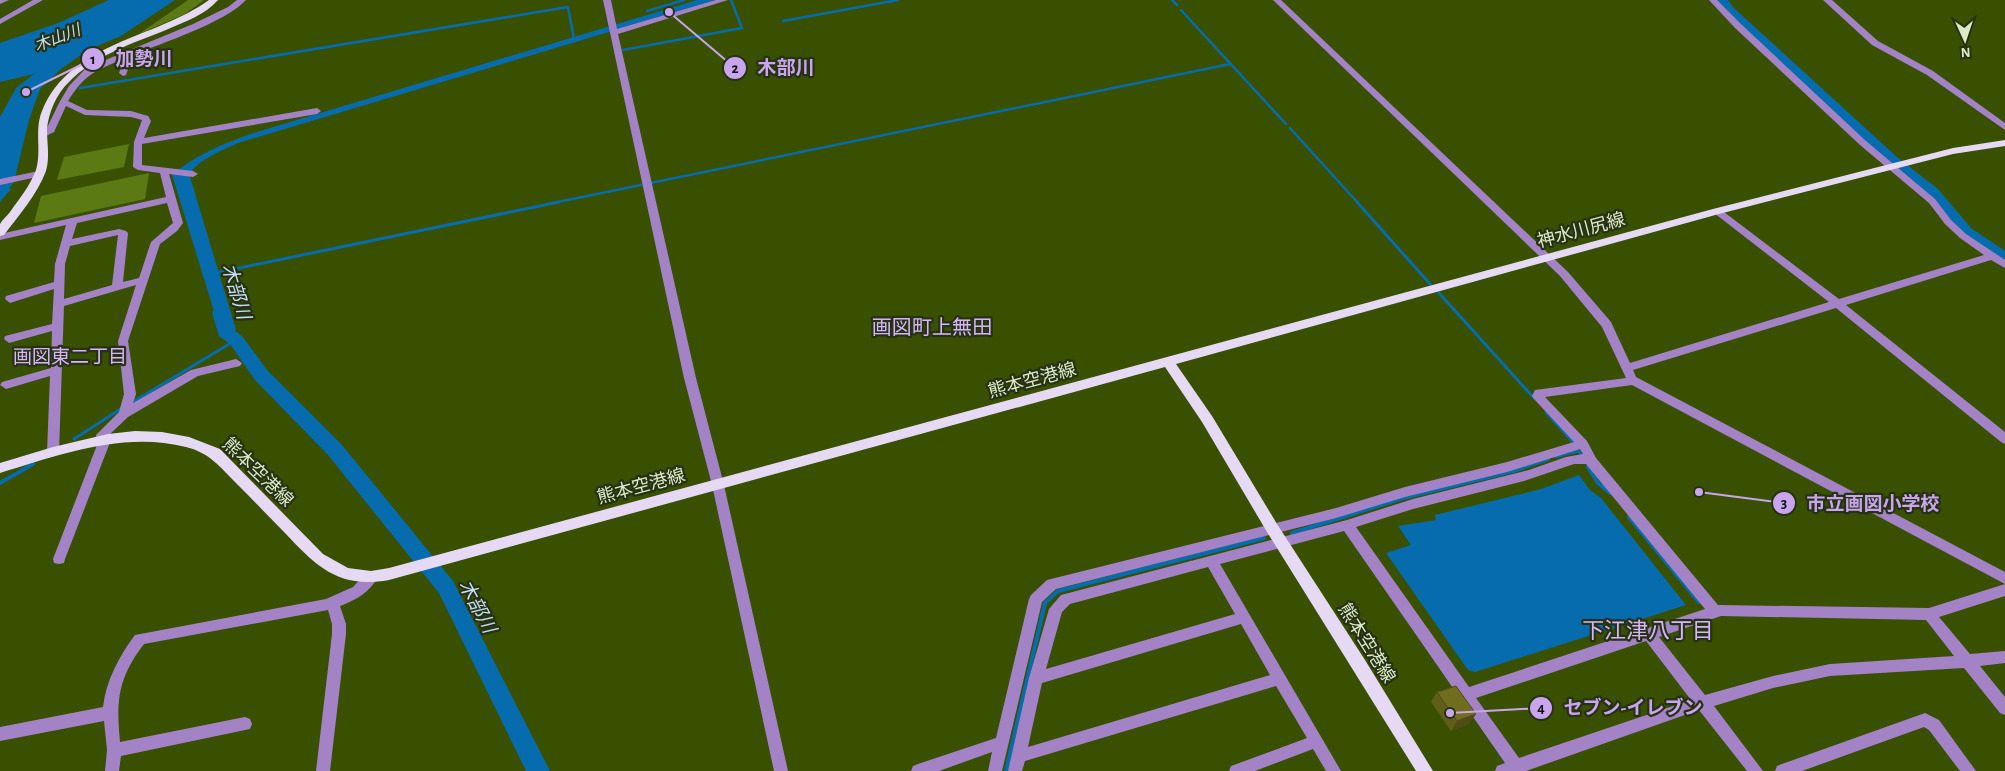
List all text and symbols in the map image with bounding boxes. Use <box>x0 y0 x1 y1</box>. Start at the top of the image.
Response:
north arrow <box>1940 15 1990 65</box>
water label: 木山川 <box>32 20 84 54</box>
callout: 加勢川 <box>80 42 182 76</box>
text: N <box>1960 45 1971 59</box>
text: 加勢川 <box>115 49 173 69</box>
callout: 木部川 <box>723 51 825 85</box>
text: 1 <box>90 52 96 67</box>
text: 木部川 <box>757 58 815 78</box>
text: 2 <box>731 61 739 76</box>
street label: 神水川尻線 <box>1535 209 1627 251</box>
water label: 木部川 <box>218 261 255 323</box>
district label: 画図町上無田 <box>872 317 992 338</box>
district label: 画図東二丁目 <box>13 347 127 367</box>
street label: 熊本空港線 <box>986 359 1078 401</box>
street label: 熊本空港線 <box>219 434 297 510</box>
street label: 熊本空港線 <box>595 465 687 507</box>
callout: 市立画図小学校 <box>1771 486 1949 520</box>
text: 市立画図小学校 <box>1806 493 1940 514</box>
text: 3 <box>1781 496 1787 511</box>
water label: 木部川 <box>455 577 500 638</box>
street label: 熊本空港線 <box>1335 600 1399 686</box>
district label: 下江津八丁目 <box>1582 619 1714 642</box>
callout: セブン-イレブン <box>1528 691 1712 725</box>
text: セブン-イレブン <box>1564 697 1702 718</box>
text: 4 <box>1537 701 1545 716</box>

